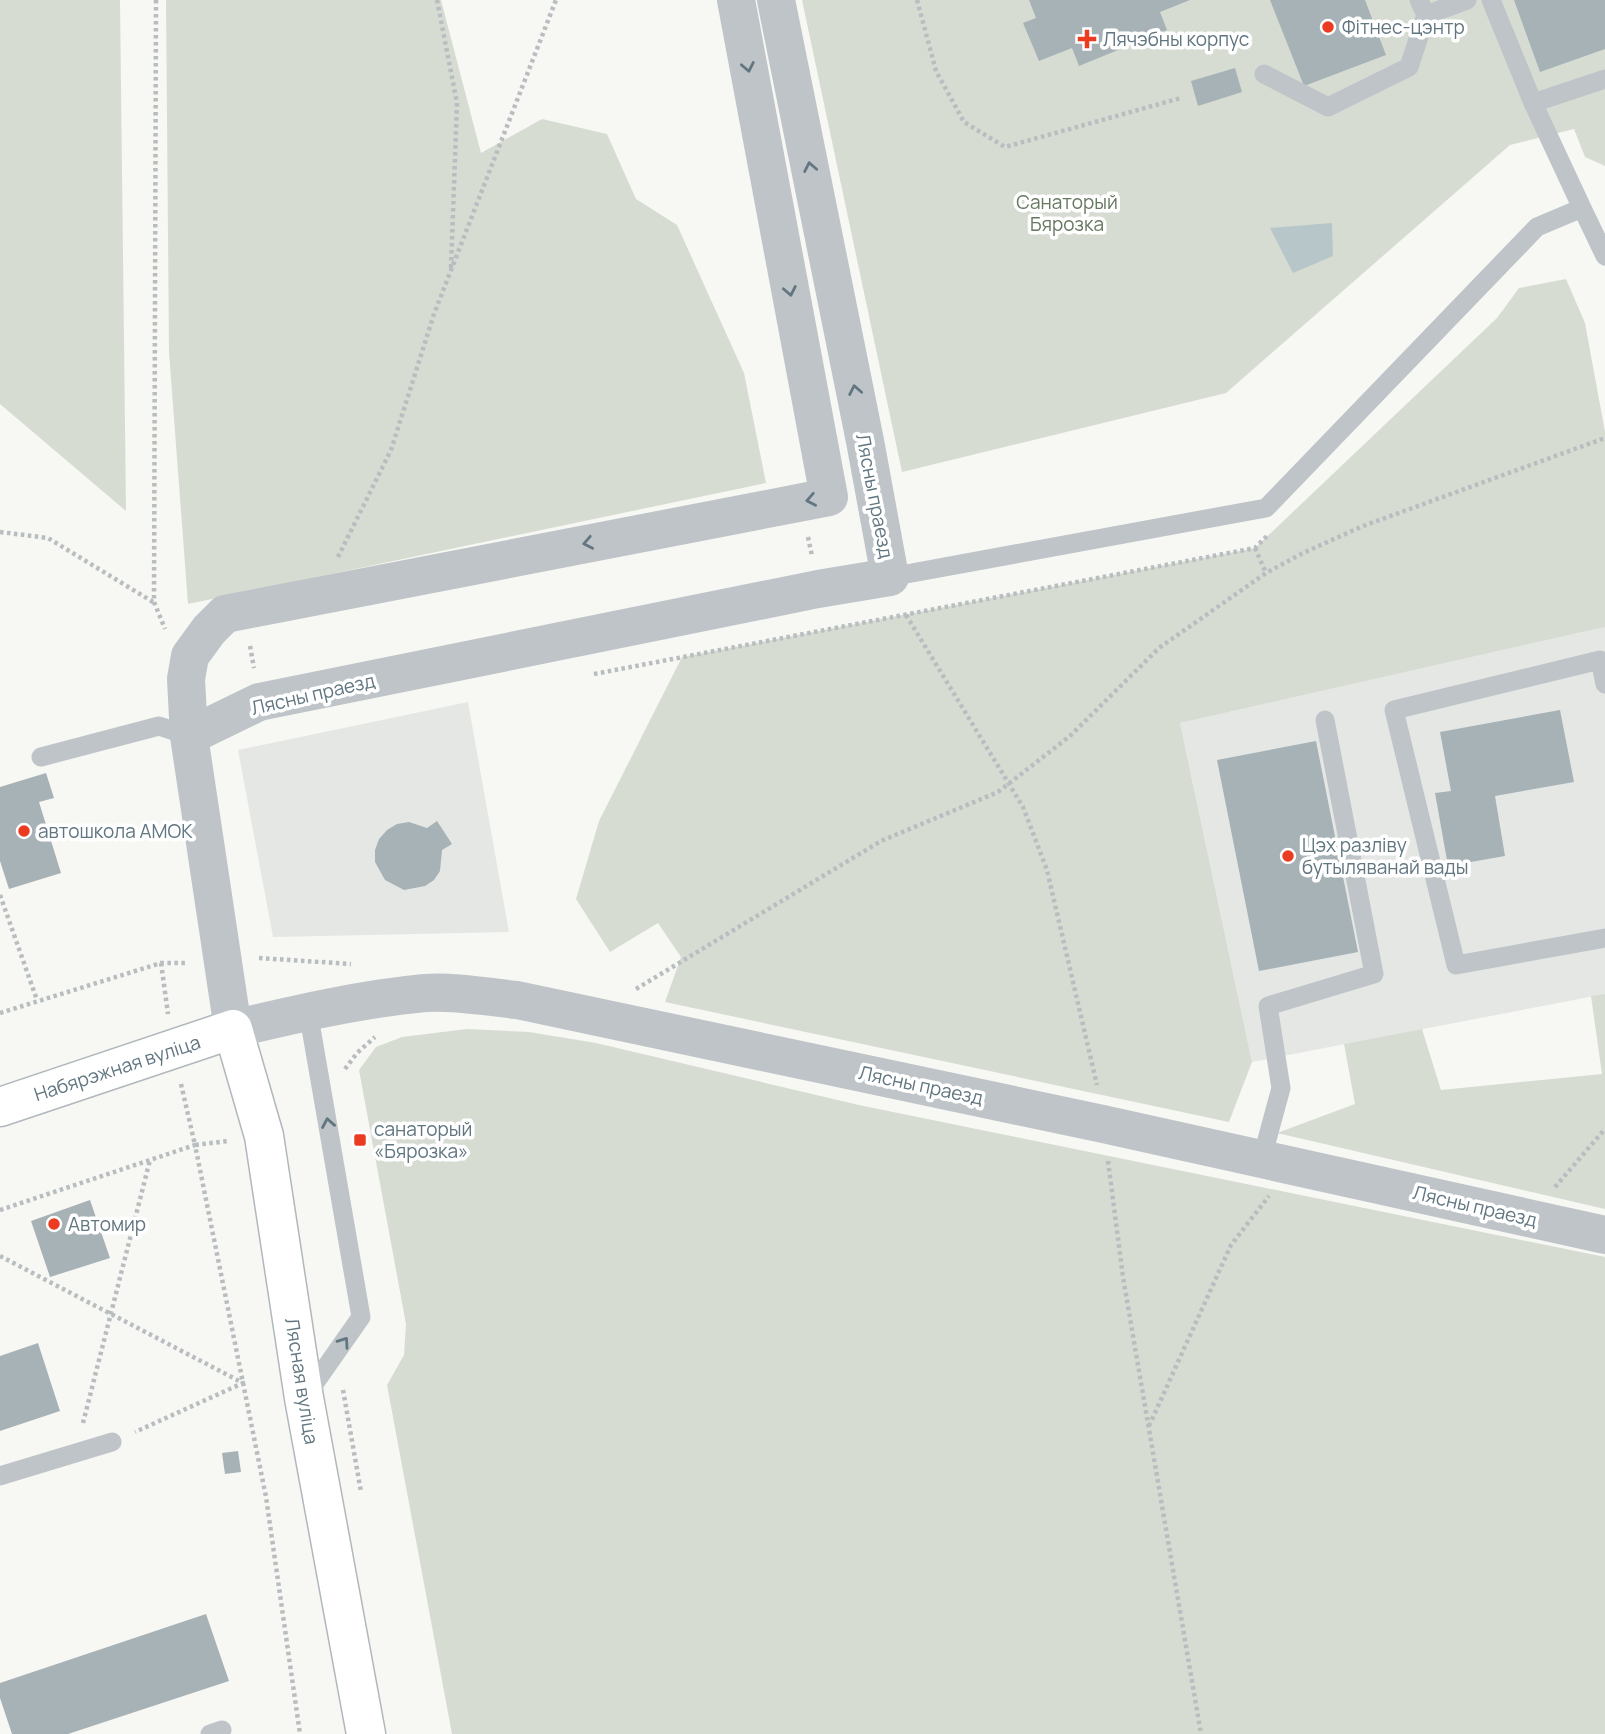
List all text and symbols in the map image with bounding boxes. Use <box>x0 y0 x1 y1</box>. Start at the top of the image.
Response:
place label: Фітнес-цэнтр <box>1342 14 1465 40</box>
marker: Фітнес-цэнтр <box>1320 19 1336 35</box>
place label: Лячэбны корпус <box>1103 26 1249 52</box>
marker: Лячэбны корпус <box>1077 29 1097 49</box>
one-way arrow <box>740 61 755 73</box>
one-way arrow <box>803 161 818 173</box>
park label: Санаторый Бярозка <box>1016 189 1118 237</box>
one-way arrow <box>782 285 797 297</box>
one-way arrow <box>848 384 863 396</box>
street label: Лясны праезд <box>850 431 900 561</box>
one-way arrow <box>805 492 817 507</box>
one-way arrow <box>582 535 594 550</box>
street label: Лясны праезд <box>248 667 378 721</box>
place label: автошкола АМОК <box>38 818 193 844</box>
marker: автошкола АМОК <box>16 823 32 839</box>
place label: Цэх разліву бутыляванай вады <box>1302 832 1468 880</box>
marker: Цэх разліву бутыляванай вады <box>1280 848 1296 864</box>
street label: Набярэжная вуліца <box>30 1029 204 1107</box>
street label: Лясны праезд <box>856 1059 986 1111</box>
place label: санаторый «Бярозка» <box>374 1116 472 1164</box>
one-way arrow <box>321 1117 336 1129</box>
marker: санаторый «Бярозка» <box>352 1132 368 1148</box>
street label: Лясны праезд <box>1410 1179 1540 1233</box>
place label: Автомир <box>68 1211 146 1237</box>
marker: Автомир <box>46 1216 62 1232</box>
street label: Лясная вуліца <box>279 1316 325 1446</box>
one-way arrow <box>336 1337 348 1350</box>

